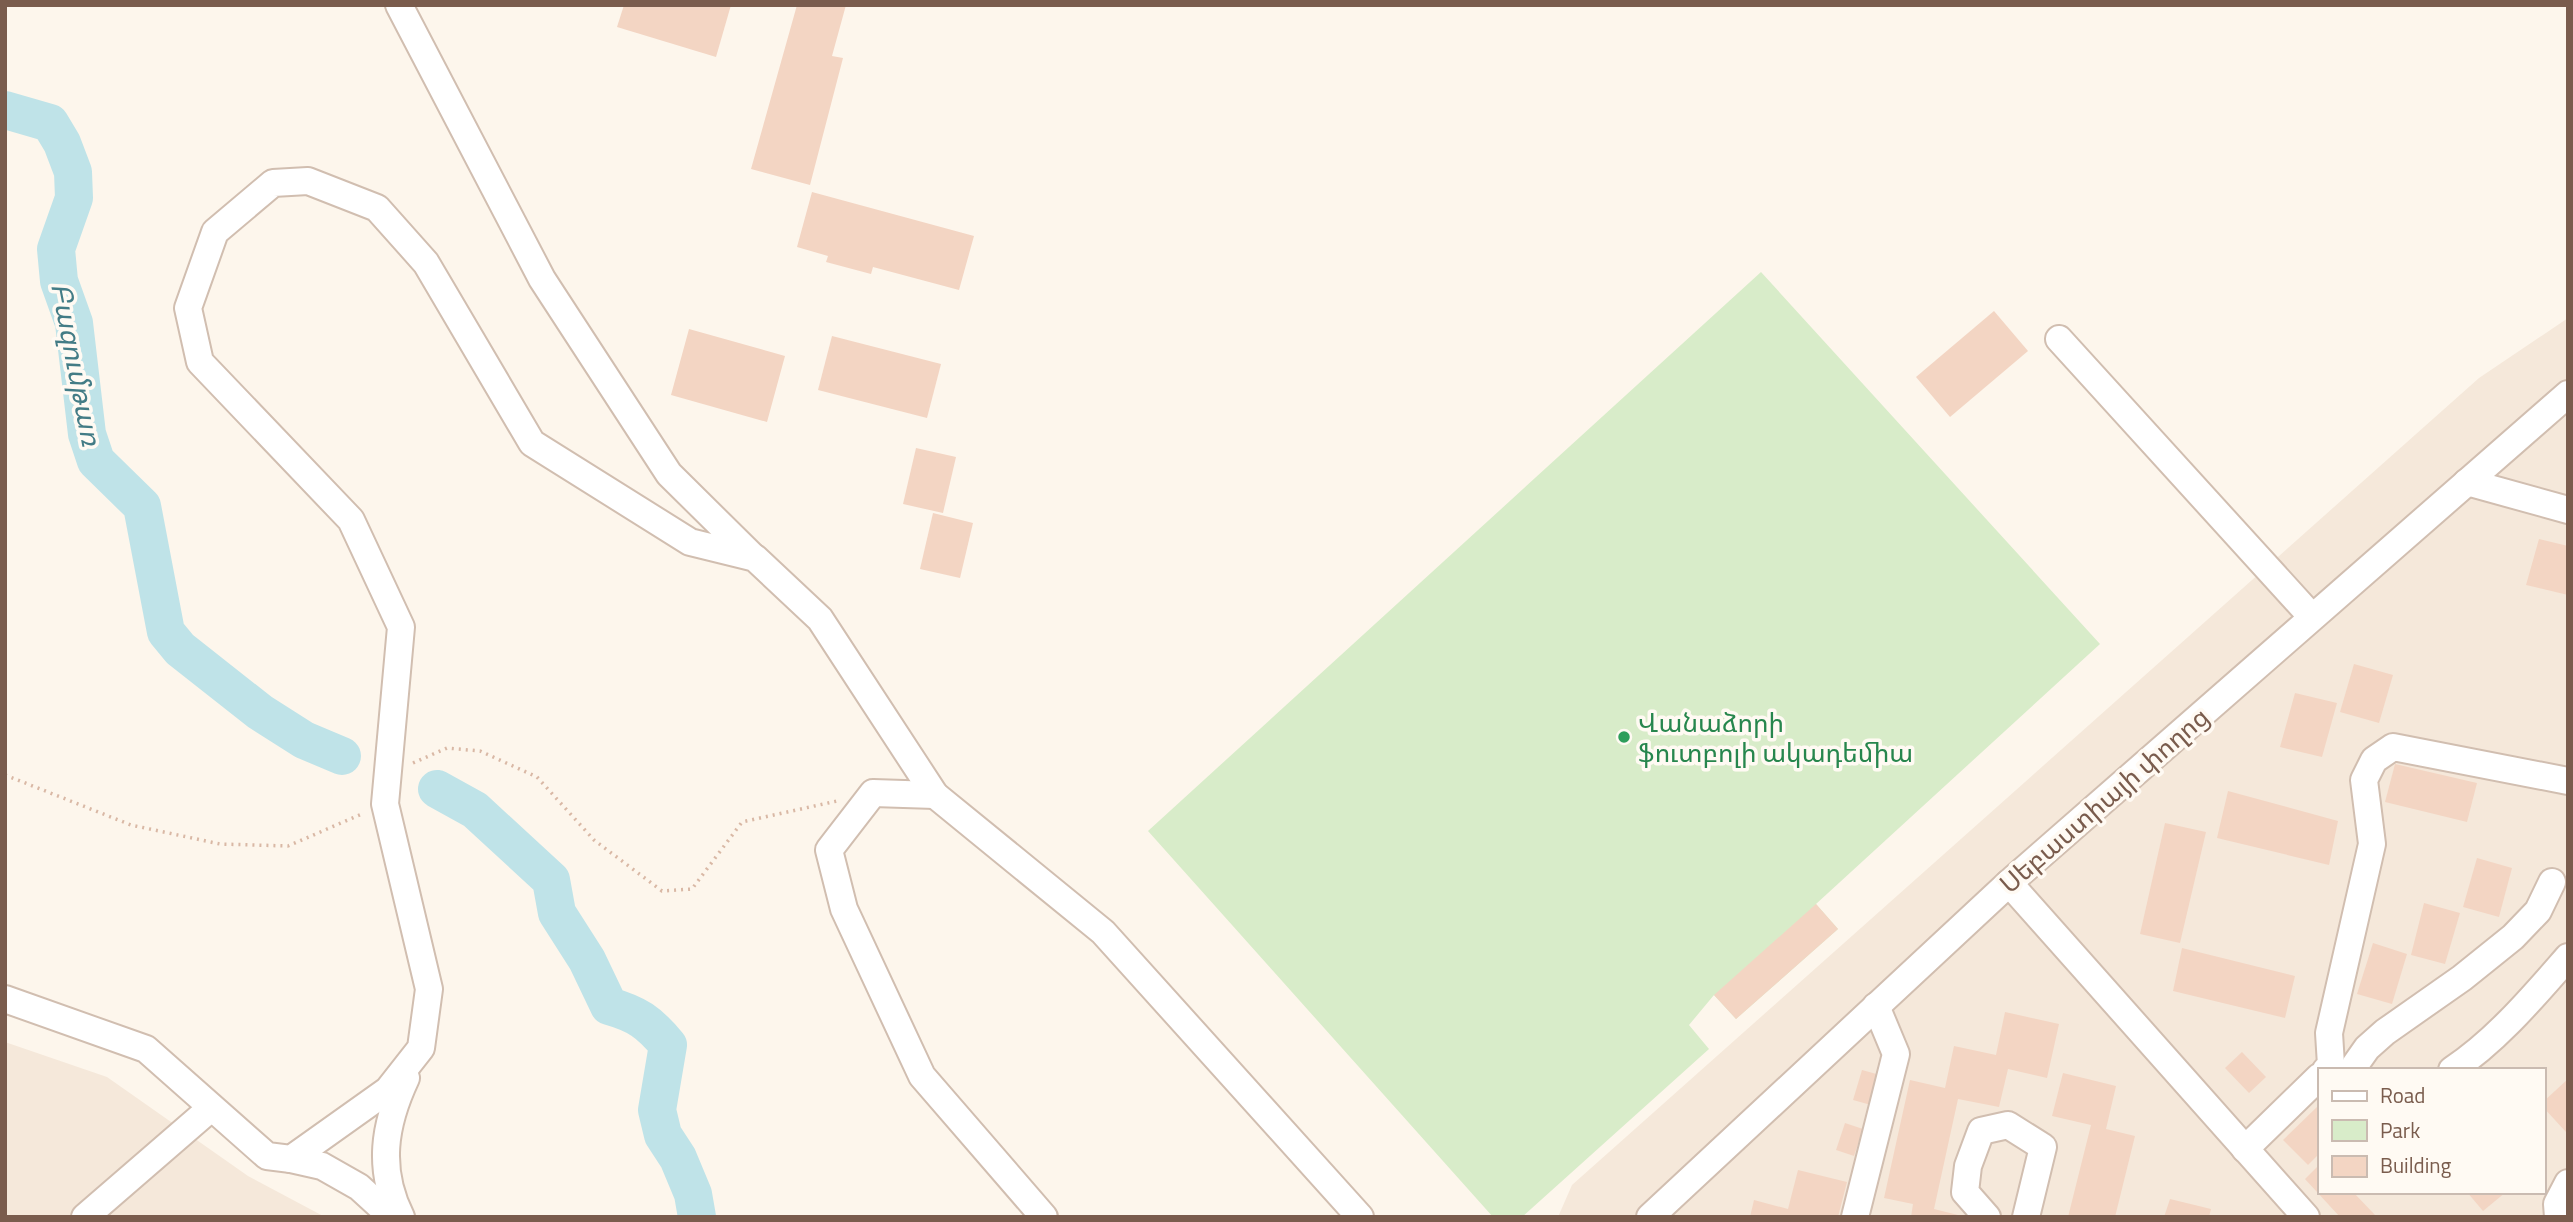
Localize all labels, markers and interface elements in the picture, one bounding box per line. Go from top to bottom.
water label: Բազումթառ [40,279,114,450]
street label: Սեբաստիայի փողոց [1991,698,2217,902]
place label: Վանաձորի ֆուտբոլի ակադեմիա [1638,703,1913,772]
marker: Վանաձորի ֆուտբոլի ակադեմիա [1616,729,1632,745]
legend [2318,1068,2545,1194]
text: Road [2380,1079,2425,1111]
text: Park [2380,1114,2420,1146]
text: Building [2380,1149,2452,1181]

